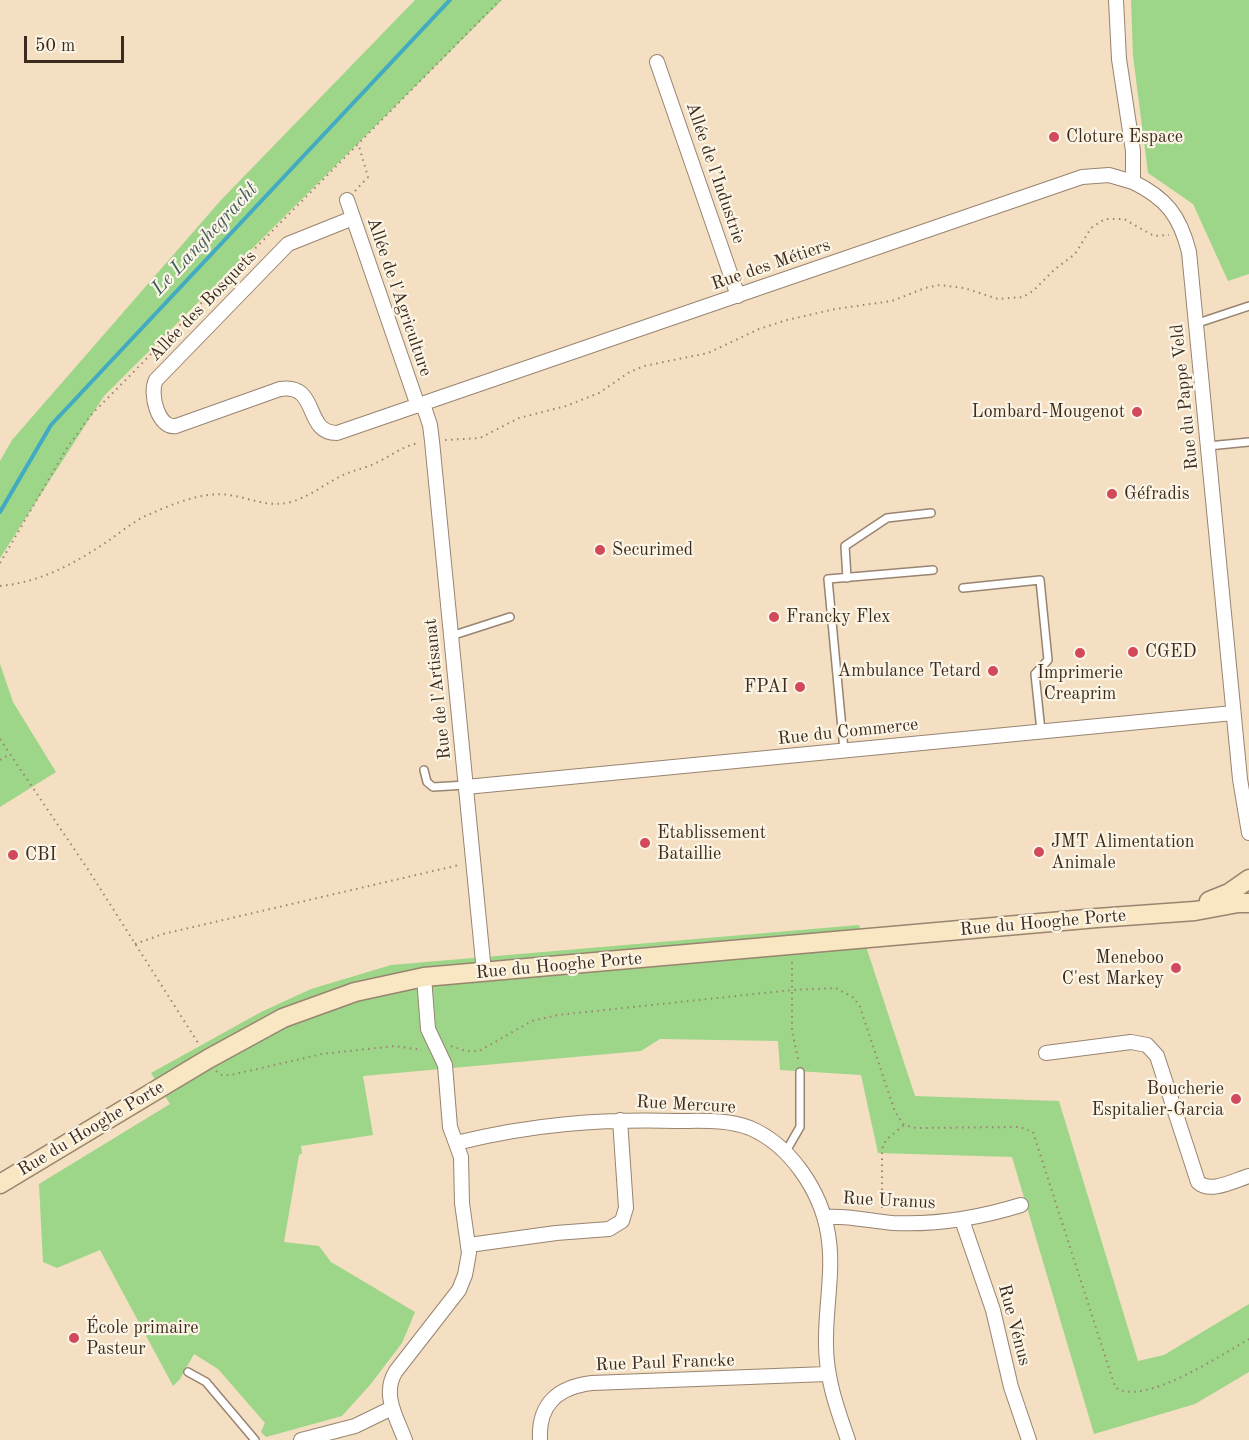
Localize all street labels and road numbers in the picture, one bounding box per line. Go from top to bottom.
street label: Allée de l’Industrie [681,99,749,247]
street label: Allée de l'Agriculture [362,215,436,379]
street label: Rue des Métiers [709,235,833,295]
street label: Allée des Bosquets [145,246,261,366]
street label: Rue du Pappe Veld [1167,323,1203,471]
street label: Rue de l'Artisanat [420,617,456,761]
street label: Rue du Commerce [777,714,919,750]
street label: Rue du Hooghe Porte [959,905,1127,941]
street label: Rue du Hooghe Porte [475,948,643,984]
street label: Rue du Hooghe Porte [14,1077,168,1181]
street label: Rue Mercure [636,1092,736,1118]
street label: Rue Uranus [842,1188,936,1214]
street label: Rue Vénus [993,1282,1035,1368]
street label: Rue Paul Francke [595,1350,735,1376]

